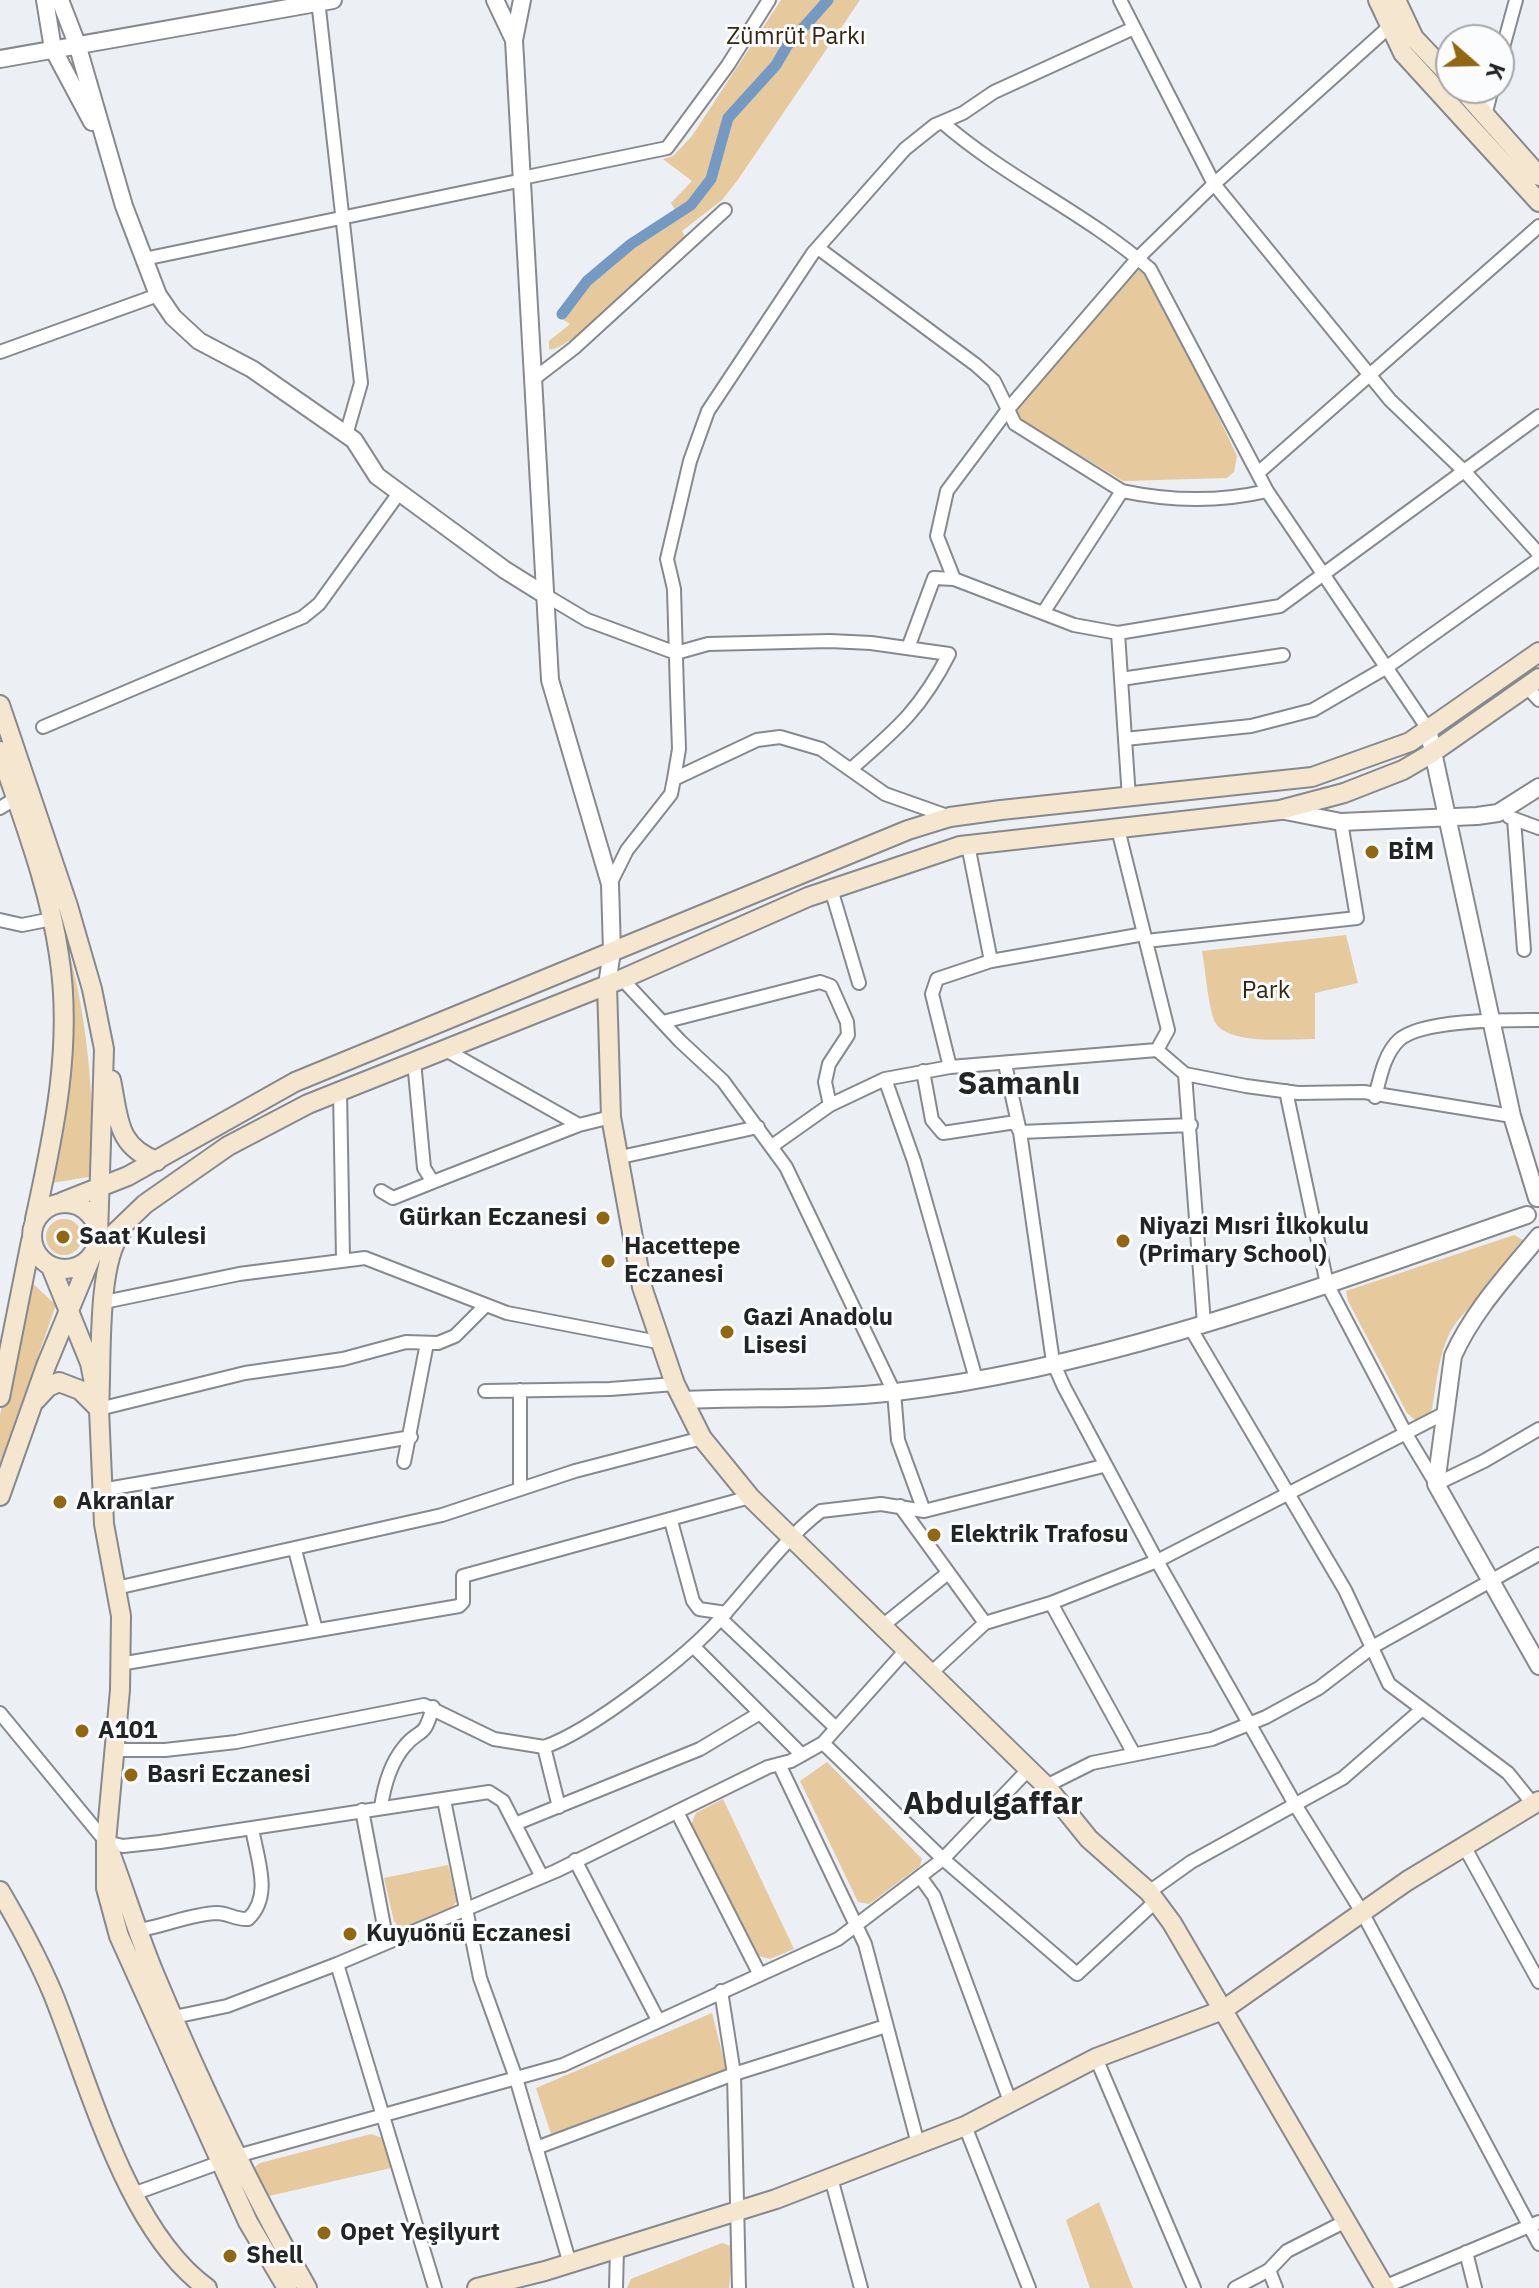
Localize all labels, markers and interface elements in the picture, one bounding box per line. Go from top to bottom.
park label: Zümrüt Parkı [726,23,866,51]
north arrow [1435,24,1515,104]
text: K [1480,60,1512,84]
place label: BİM [1388,838,1434,866]
marker: BİM [1363,843,1381,861]
park label: Park [1242,977,1290,1005]
district label: Samanlı [958,1066,1080,1104]
place label: Gürkan Eczanesi [399,1204,587,1232]
marker: Gürkan Eczanesi [594,1209,612,1227]
place label: Niyazi Mısri İlkokulu (Primary School) [1139,1213,1369,1269]
place label: Saat Kulesi [79,1223,206,1251]
marker: Saat Kulesi [54,1228,72,1246]
marker: Niyazi Mısri İlkokulu (Primary School) [1114,1232,1132,1250]
place label: Hacettepe Eczanesi [624,1233,741,1289]
marker: Hacettepe Eczanesi [599,1252,617,1270]
place label: Gazi Anadolu Lisesi [743,1304,893,1360]
marker: Gazi Anadolu Lisesi [718,1323,736,1341]
place label: Akranlar [76,1488,174,1516]
marker: Akranlar [51,1493,69,1511]
place label: Elektrik Trafosu [950,1521,1129,1549]
marker: Elektrik Trafosu [925,1526,943,1544]
place label: A101 [98,1717,158,1745]
marker: A101 [73,1722,91,1740]
place label: Basri Eczanesi [147,1761,311,1789]
marker: Basri Eczanesi [122,1766,140,1784]
district label: Abdulgaffar [903,1786,1083,1824]
place label: Kuyuönü Eczanesi [366,1920,571,1948]
marker: Kuyuönü Eczanesi [341,1925,359,1943]
place label: Opet Yeşilyurt [340,2219,500,2247]
marker: Opet Yeşilyurt [315,2224,333,2242]
place label: Shell [246,2242,303,2270]
marker: Shell [221,2247,239,2265]

